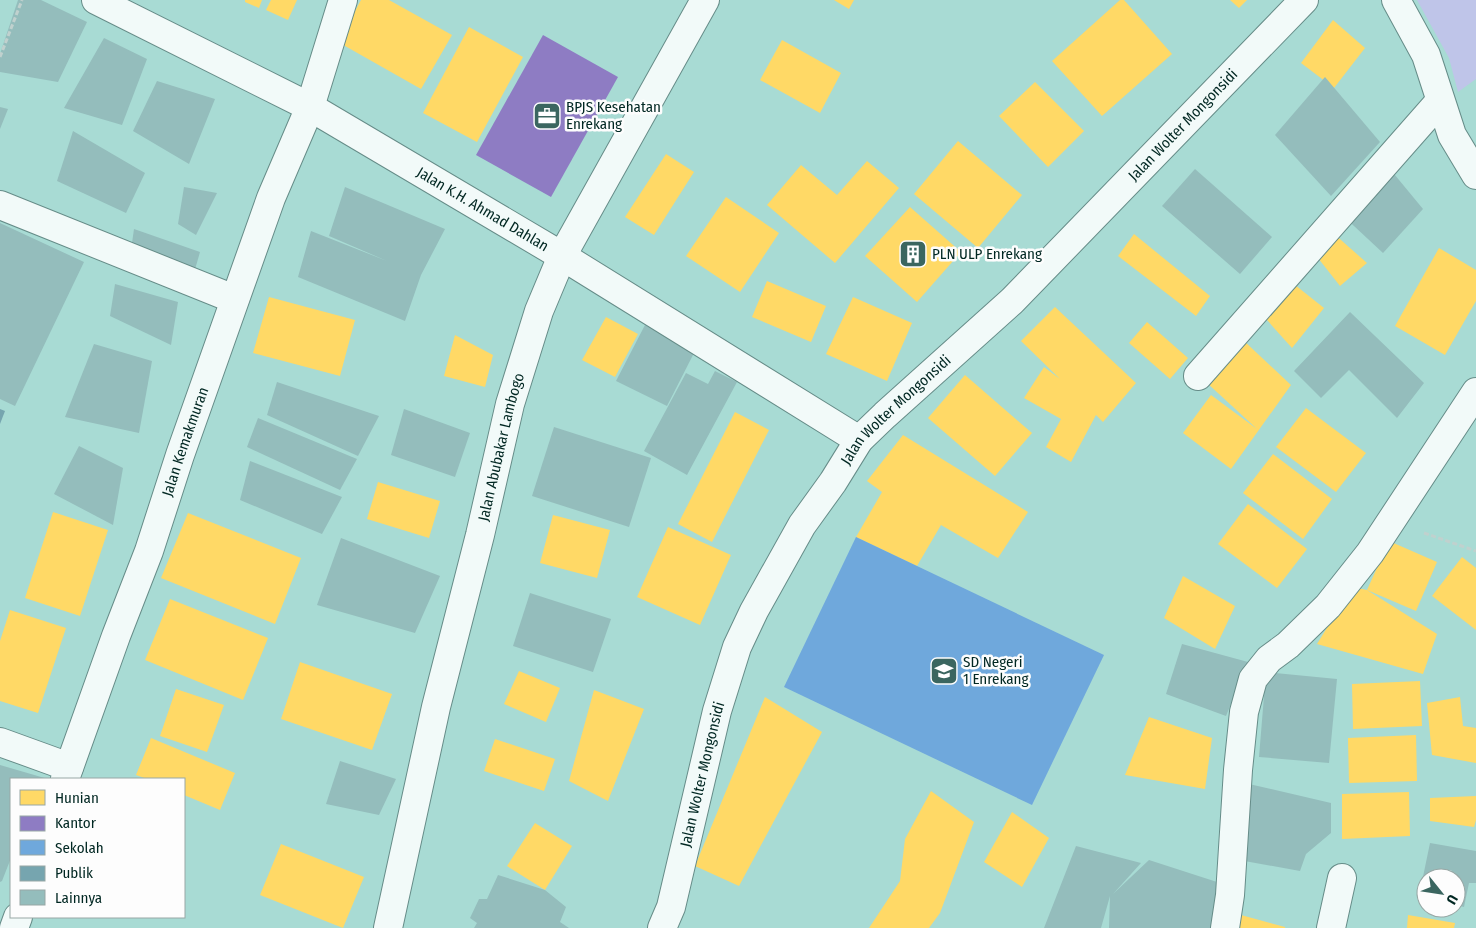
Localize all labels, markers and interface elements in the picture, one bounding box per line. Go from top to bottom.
street label: Jalan Wolter Mongonsidi [1125,65,1241,185]
place label: BPJS Kesehatan Enrekang [566,98,661,133]
office icon: BPJS Kesehatan Enrekang [532,101,562,131]
street label: Jalan K.H. Ahmad Dahlan [414,163,552,255]
building icon: PLN ULP Enrekang [898,239,928,269]
place label: PLN ULP Enrekang [932,245,1042,263]
street label: Jalan Wolter Mongonsidi [837,351,955,468]
street label: Jalan Abubakar Lambogo [474,371,528,523]
street label: Jalan Kemakmuran [158,385,212,499]
place label: SD Negeri 1 Enrekang [963,653,1028,688]
school or university icon: SD Negeri 1 Enrekang [929,656,959,686]
street label: Jalan Wolter Mongonsidi [676,699,728,849]
legend [10,778,185,918]
text: Hunian [55,789,99,807]
text: Kantor [55,814,97,832]
text: Sekolah [55,839,104,857]
text: Publik [55,864,93,882]
north arrow [1416,868,1466,918]
text: Lainnya [55,889,102,907]
text: U [1442,891,1461,907]

